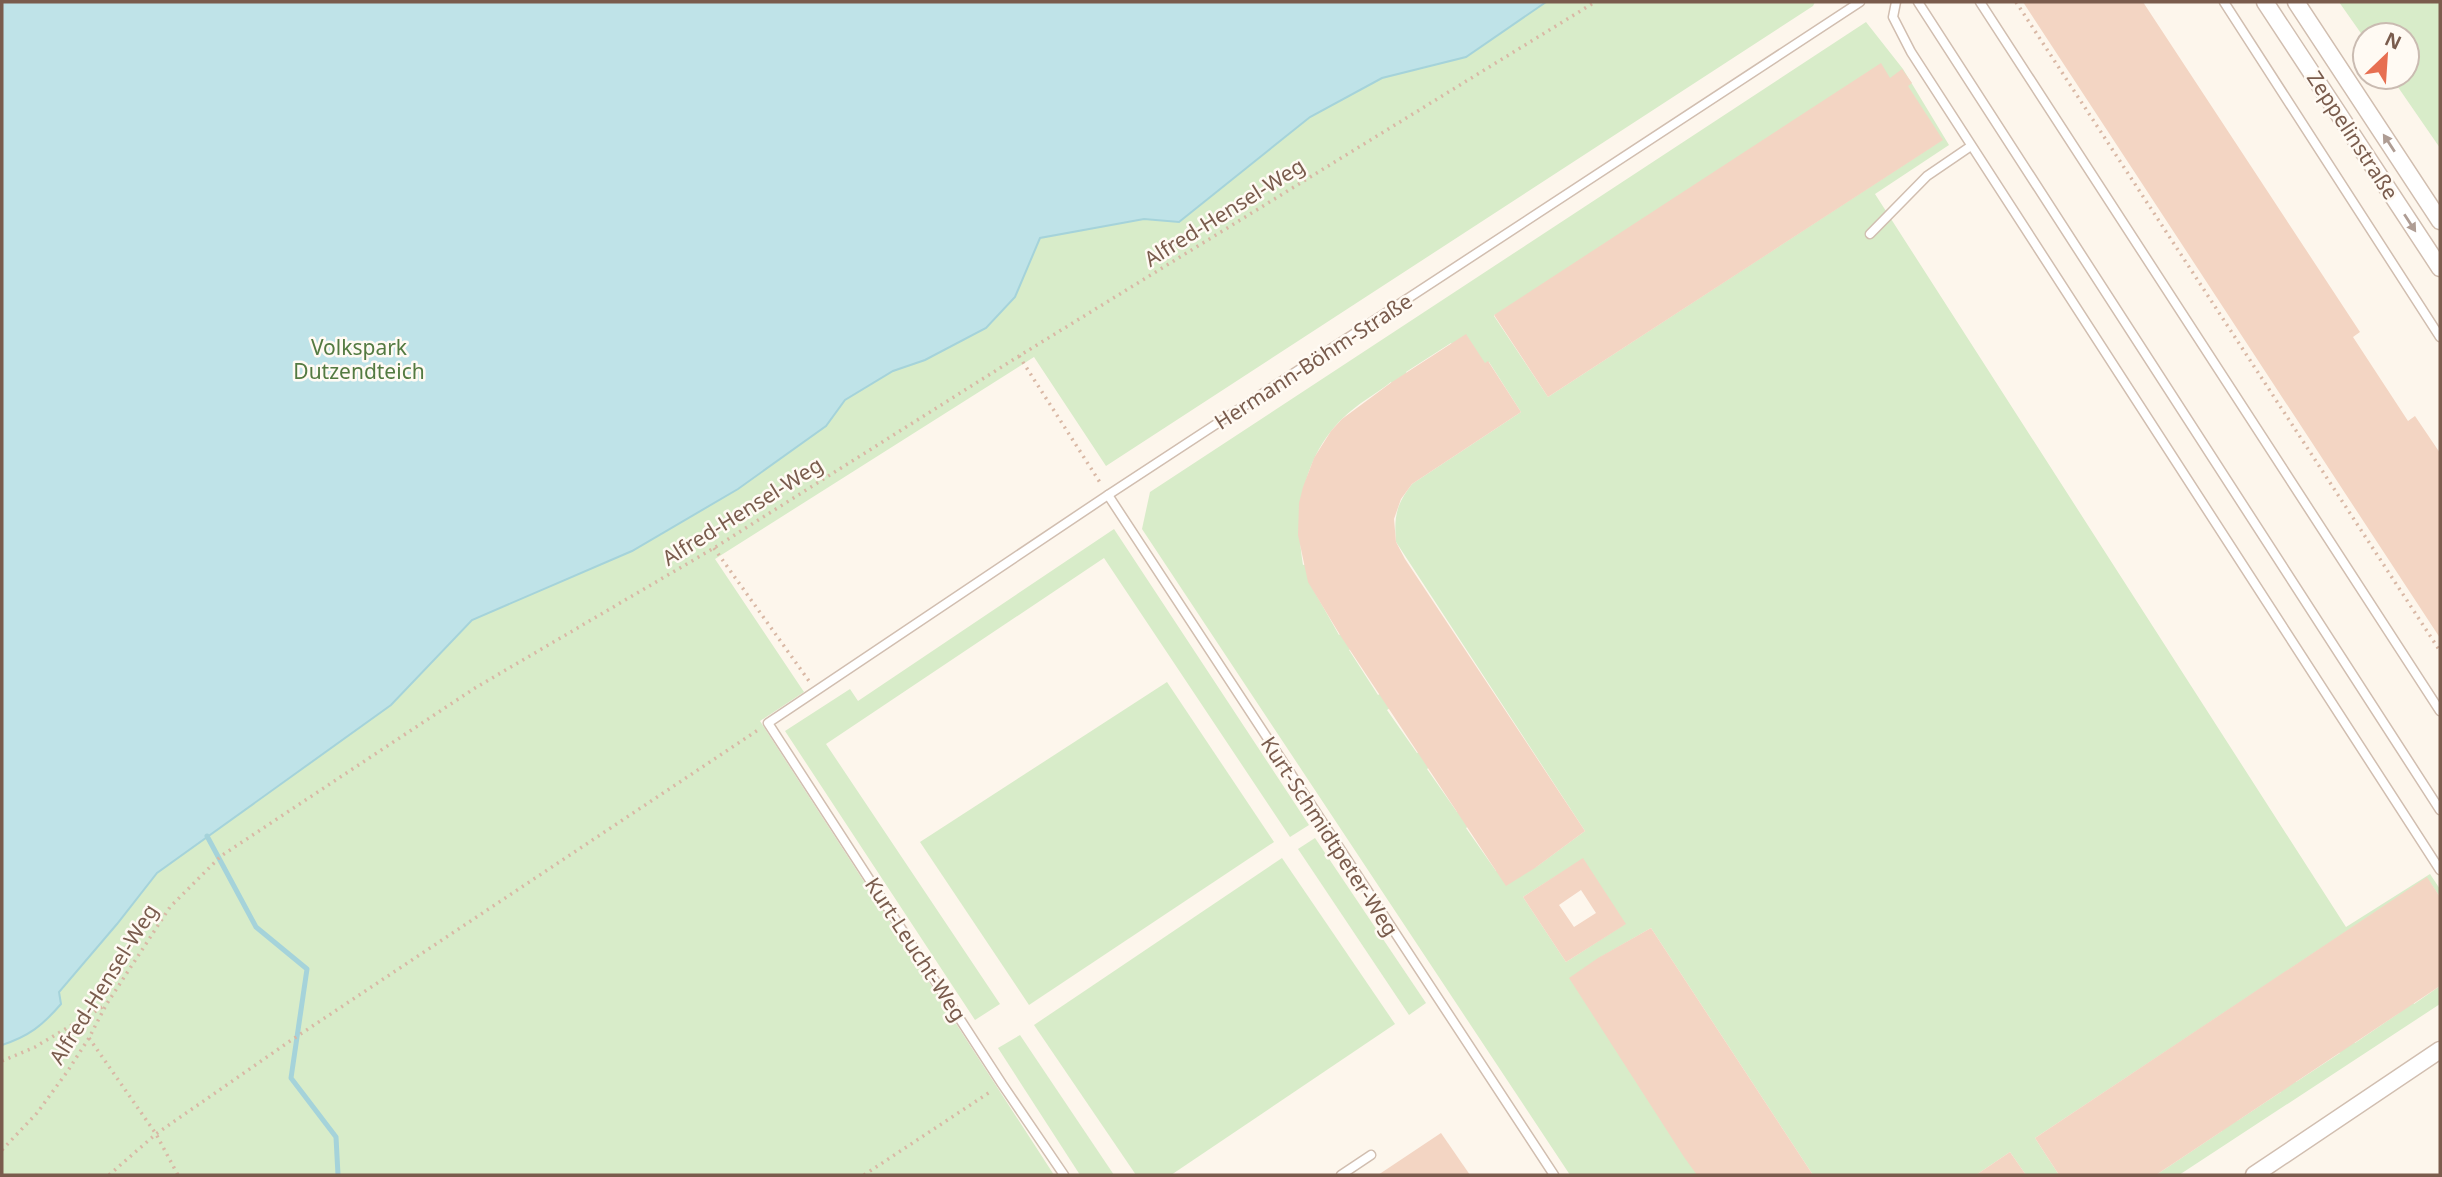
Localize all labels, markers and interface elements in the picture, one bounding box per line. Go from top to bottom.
north arrow [2351,21,2421,91]
text: N [2381,26,2406,56]
street label: Zeppelinstraße [2301,65,2405,205]
one-way arrow [2383,133,2396,153]
street label: Alfred-Hensel-Weg [1138,151,1310,273]
one-way arrow [2404,213,2417,232]
street label: Hermann-Böhm-Straße [1209,287,1417,435]
park label: Volkspark Dutzendteich [293,333,425,385]
street label: Alfred-Hensel-Weg [656,450,828,572]
street label: Kurt-Schmidtpeter-Weg [1255,731,1405,941]
street label: Kurt-Leucht-Weg [859,872,973,1026]
street label: Alfred-Hensel-Weg [42,898,164,1070]

